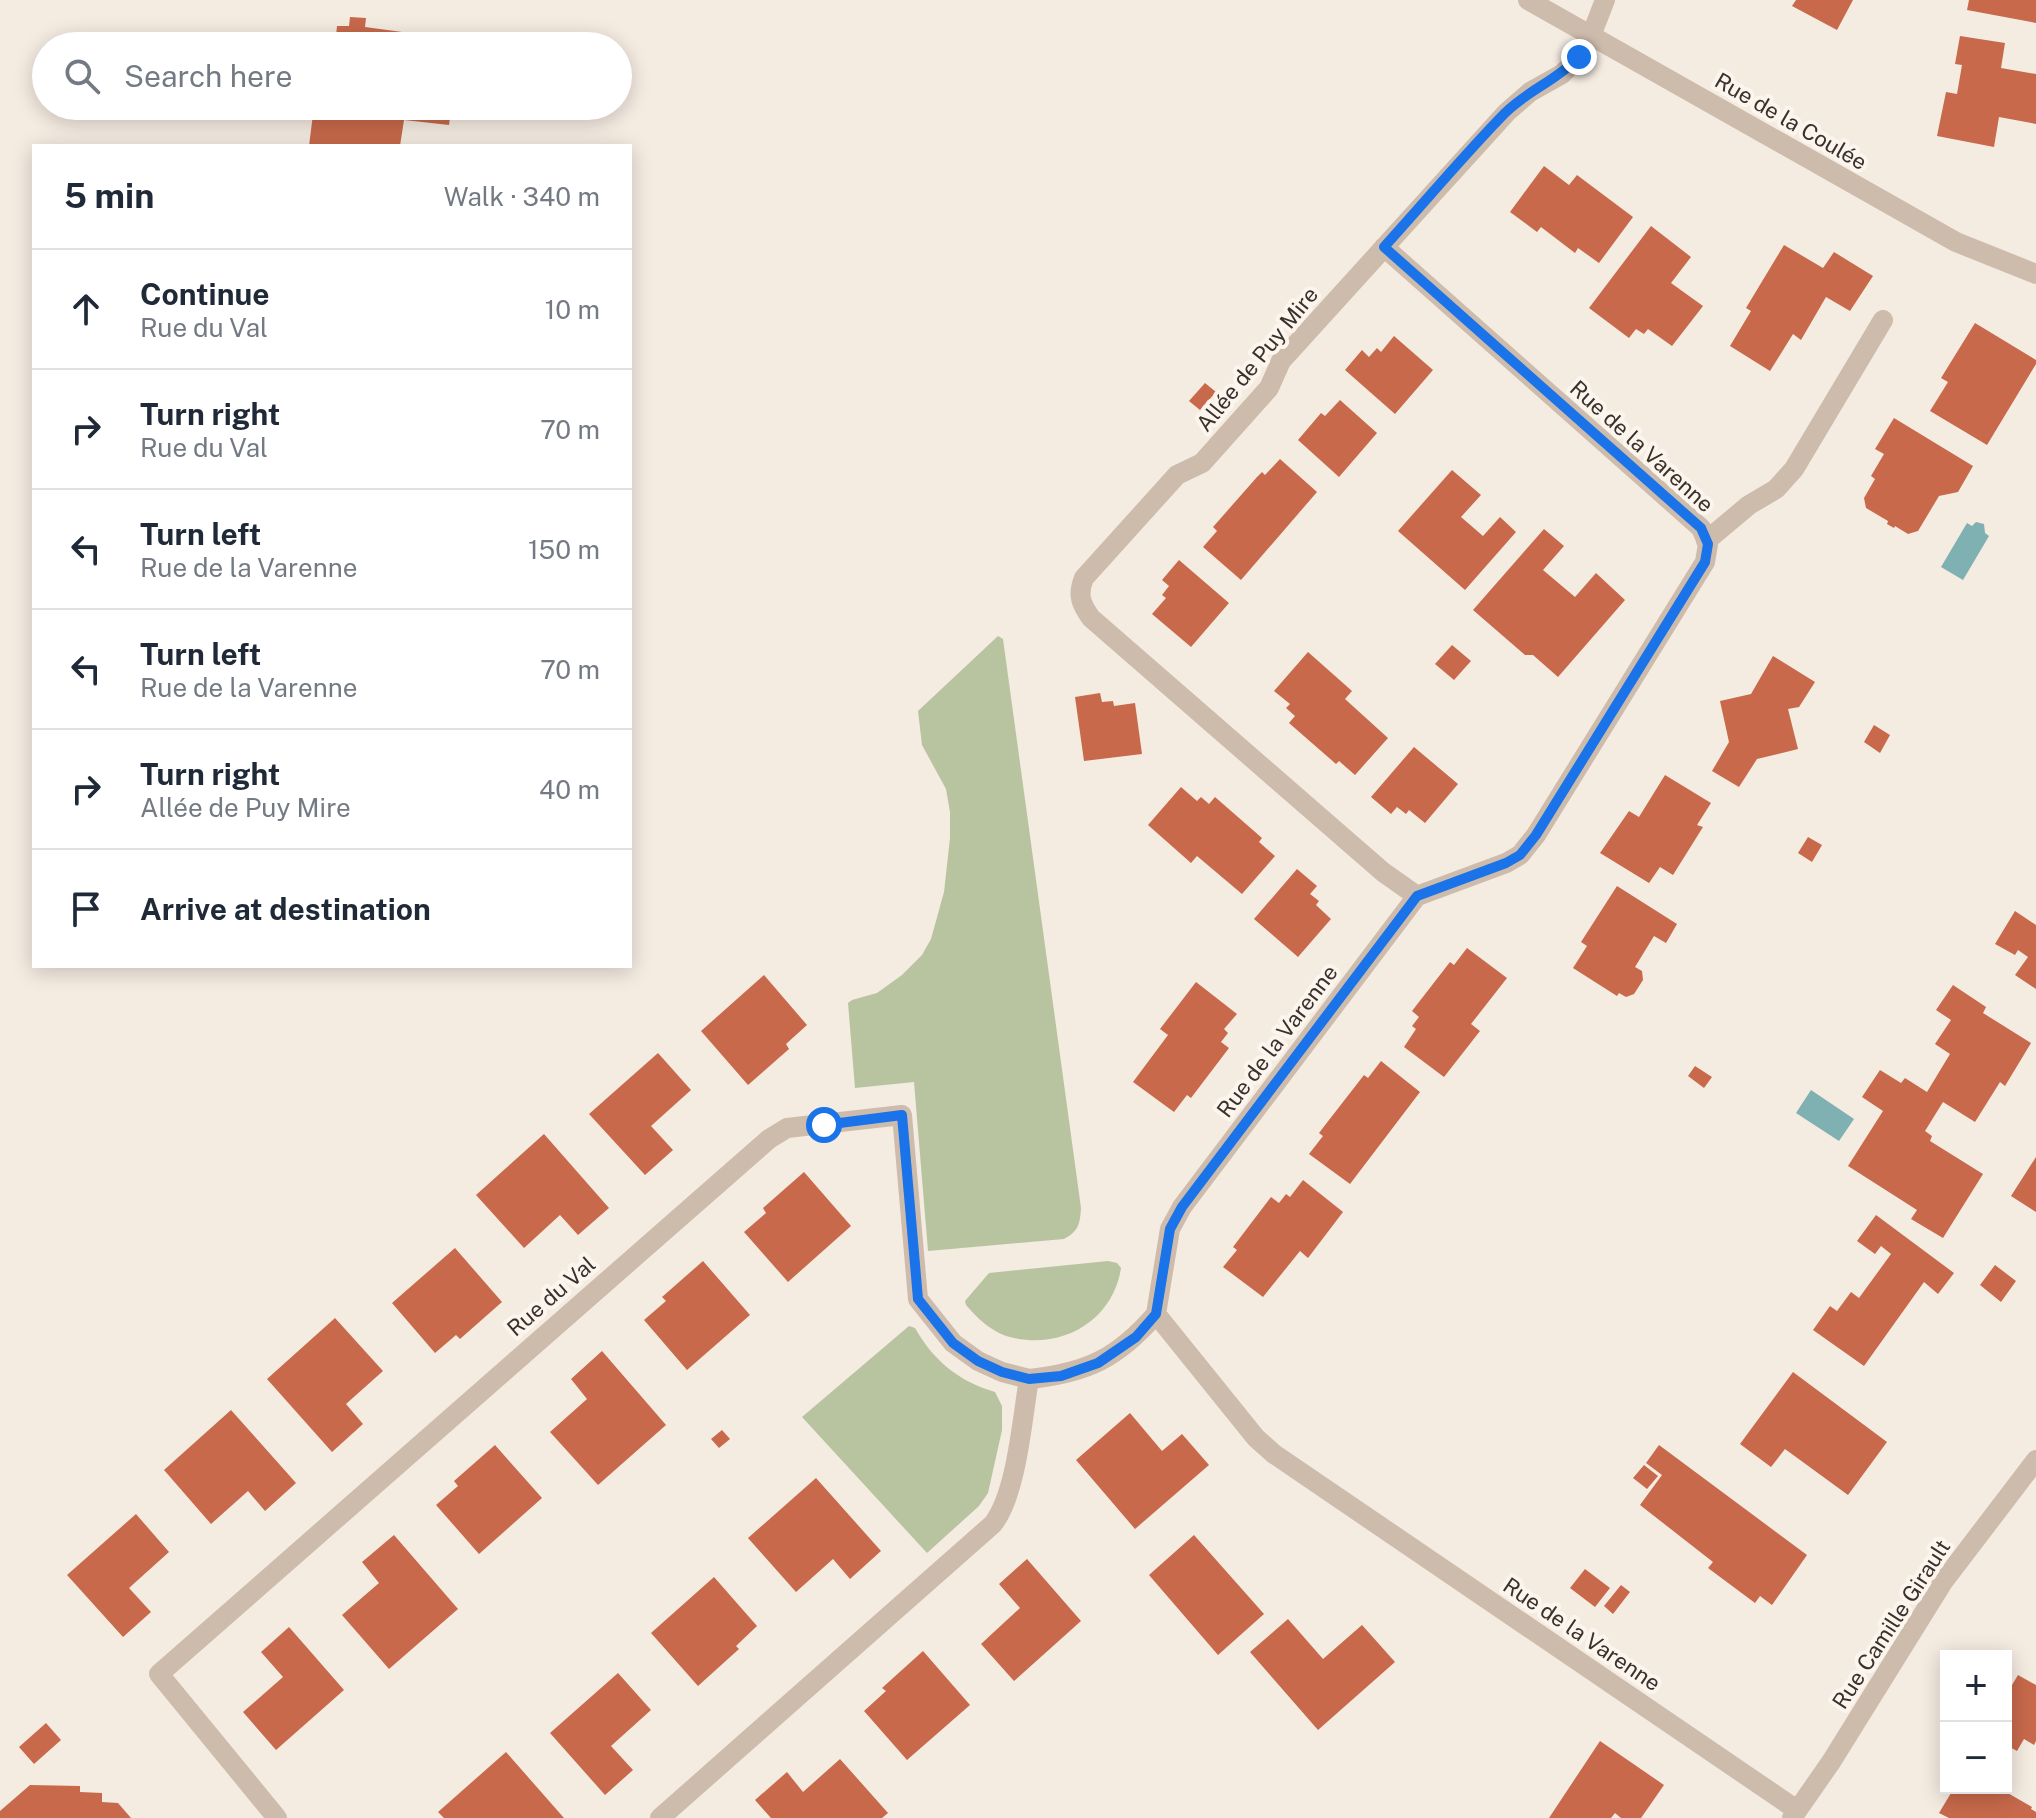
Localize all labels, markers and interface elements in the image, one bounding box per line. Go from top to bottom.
search box [32,32,632,120]
route end [1561,39,1597,75]
icon: search [60,54,104,98]
text: Search here [124,58,292,94]
street label: Rue de la Coulée [1710,67,1872,175]
text: 5 min [64,176,154,216]
text: Walk · 340 m [444,181,600,212]
text: Continue [140,276,270,312]
street label: Allée de Puy Mire [1191,281,1323,437]
icon: ahead [64,287,108,331]
text: 10 m [545,294,600,325]
text: Rue du Val [140,312,268,343]
street label: Rue de la Varenne [1565,375,1719,517]
text: Turn right [140,396,280,432]
icon: right [64,407,108,451]
text: 70 m [540,414,600,445]
text: Rue du Val [140,432,268,463]
text: Turn left [140,516,261,552]
icon: left [64,527,108,571]
text: 150 m [528,534,600,565]
text: Rue de la Varenne [140,552,357,583]
text: Turn left [140,636,261,672]
icon: left [64,647,108,691]
text: 70 m [540,654,600,685]
text: Rue de la Varenne [140,672,357,703]
text: Turn right [140,756,280,792]
icon: right [64,767,108,811]
text: 40 m [539,774,600,805]
text: Allée de Puy Mire [140,792,351,823]
icon: arrive [64,887,108,931]
text: Arrive at destination [140,891,431,927]
street label: Rue de la Varenne [1211,960,1343,1122]
route start [806,1107,842,1143]
street label: Rue du Val [502,1251,600,1341]
street label: Rue Camille Girault [1827,1535,1955,1713]
street label: Rue de la Varenne [1498,1572,1666,1696]
map controls [1940,1650,2012,1794]
button: + [1940,1650,2012,1722]
button: − [1940,1722,2012,1794]

